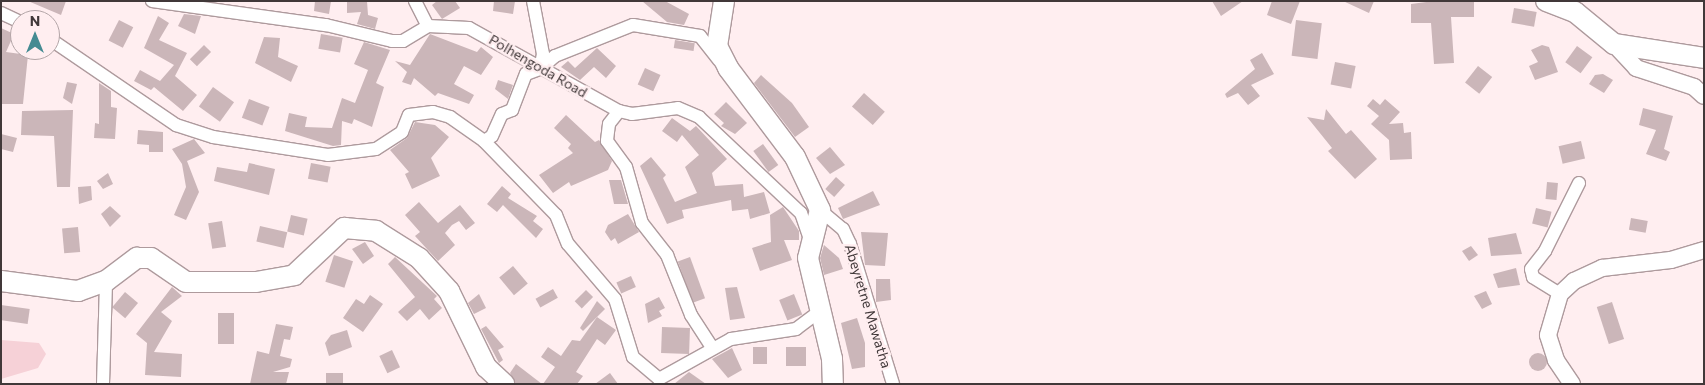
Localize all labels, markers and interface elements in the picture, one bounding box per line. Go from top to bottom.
north arrow [10,10,60,60]
text: N [30,12,40,29]
street label: Polhengoda Road [486,31,590,101]
street label: Abeyretne Mawatha [841,242,895,370]

